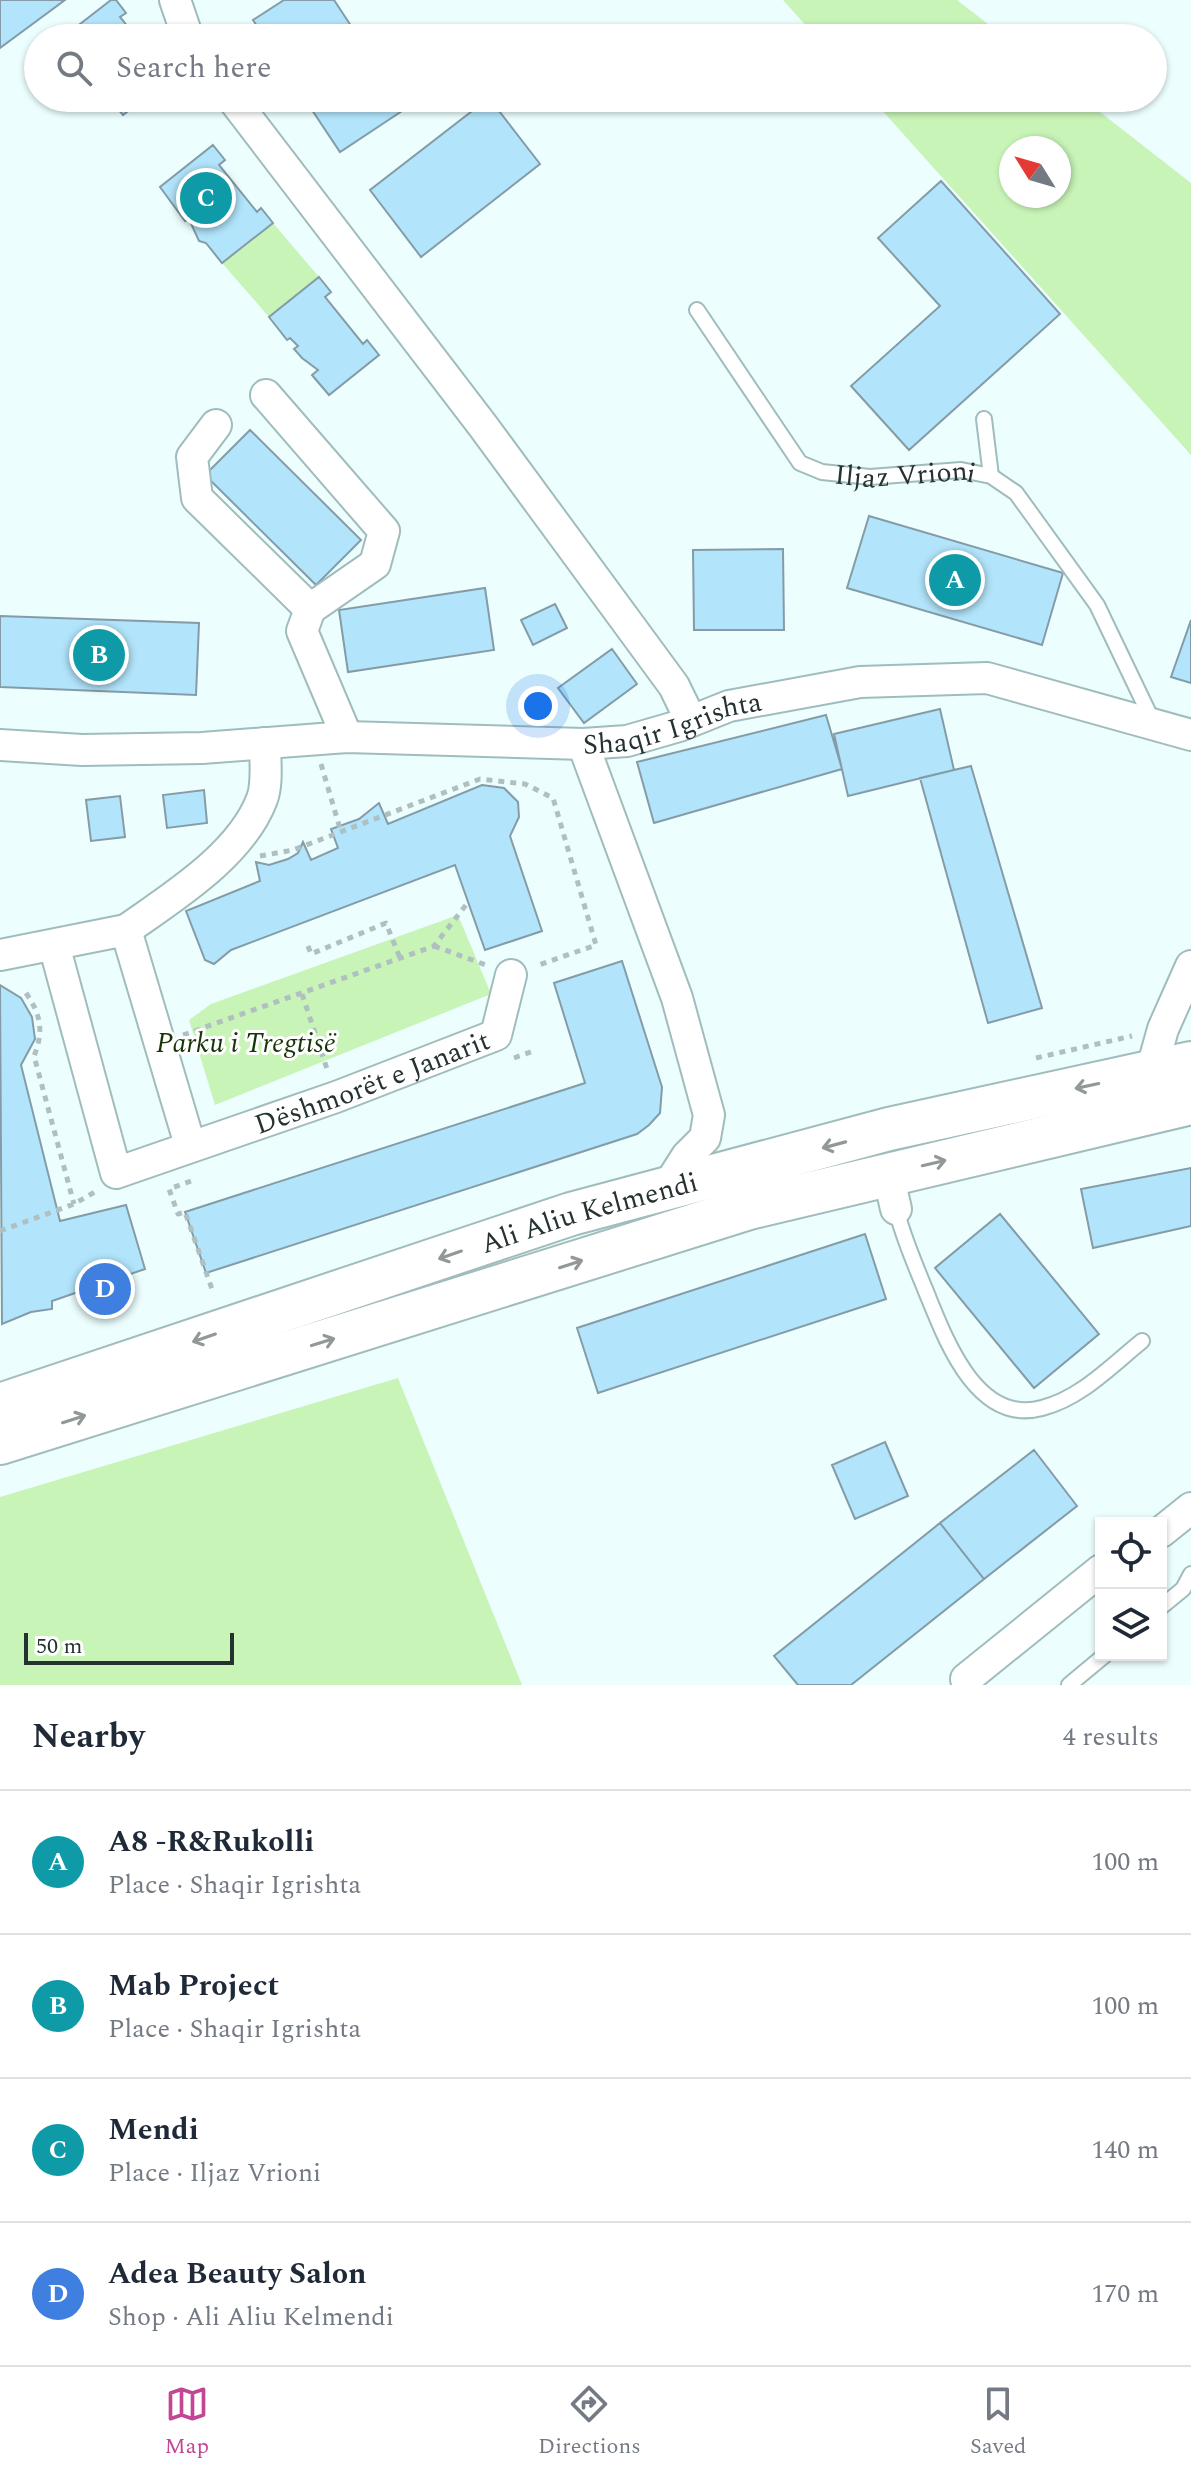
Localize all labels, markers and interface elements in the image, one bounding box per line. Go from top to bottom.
search box [24,24,1167,112]
text: Search here [116,45,272,91]
icon: search [52,46,96,90]
north arrow [999,136,1071,208]
pin: C [180,168,232,228]
street label: Iljaz Vrioni [832,450,980,501]
pin: A [929,550,981,610]
pin: B [73,625,125,685]
street label: Shaqir Igrishta [581,680,766,767]
your location [518,686,558,726]
street label: Dëshmorët e Janarit [249,1019,497,1147]
park label: Parku i Tregtisë [156,1022,337,1065]
one-way arrow [1075,1079,1101,1094]
one-way arrow [822,1138,848,1153]
one-way arrow [920,1155,946,1170]
street label: Ali Aliu Kelmendi [475,1161,703,1266]
one-way arrow [438,1248,463,1263]
one-way arrow [557,1256,583,1271]
pin: D [79,1259,131,1319]
one-way arrow [191,1332,216,1347]
one-way arrow [309,1334,335,1349]
one-way arrow [62,1411,87,1426]
map controls [1095,1517,1167,1661]
button: locate [1095,1517,1167,1589]
button: layers [1095,1589,1167,1661]
scale bar [24,1629,234,1665]
text: 50 m [36,1630,82,1663]
text: Nearby [32,1711,145,1763]
text: 4 results [1063,1717,1159,1757]
text: A8 -R&Rukolli [108,1819,314,1865]
text: A [48,1842,68,1882]
text: 100 m [1091,1842,1159,1882]
text: Place · Shaqir Igrishta [108,1865,361,1905]
text: Mab Project [108,1963,279,2009]
text: B [49,1986,67,2026]
text: 100 m [1091,1986,1159,2026]
text: Place · Shaqir Igrishta [108,2009,361,2049]
text: Mendi [108,2107,199,2153]
text: C [49,2130,67,2170]
text: 140 m [1091,2130,1159,2170]
text: Place · Iljaz Vrioni [108,2153,321,2193]
text: Adea Beauty Salon [108,2251,367,2297]
text: D [48,2274,68,2314]
text: 170 m [1091,2274,1159,2314]
text: Shop · Ali Aliu Kelmendi [108,2297,394,2337]
tab: Map [165,2382,209,2463]
tab: Directions [538,2382,641,2463]
tab: Saved [970,2382,1026,2463]

